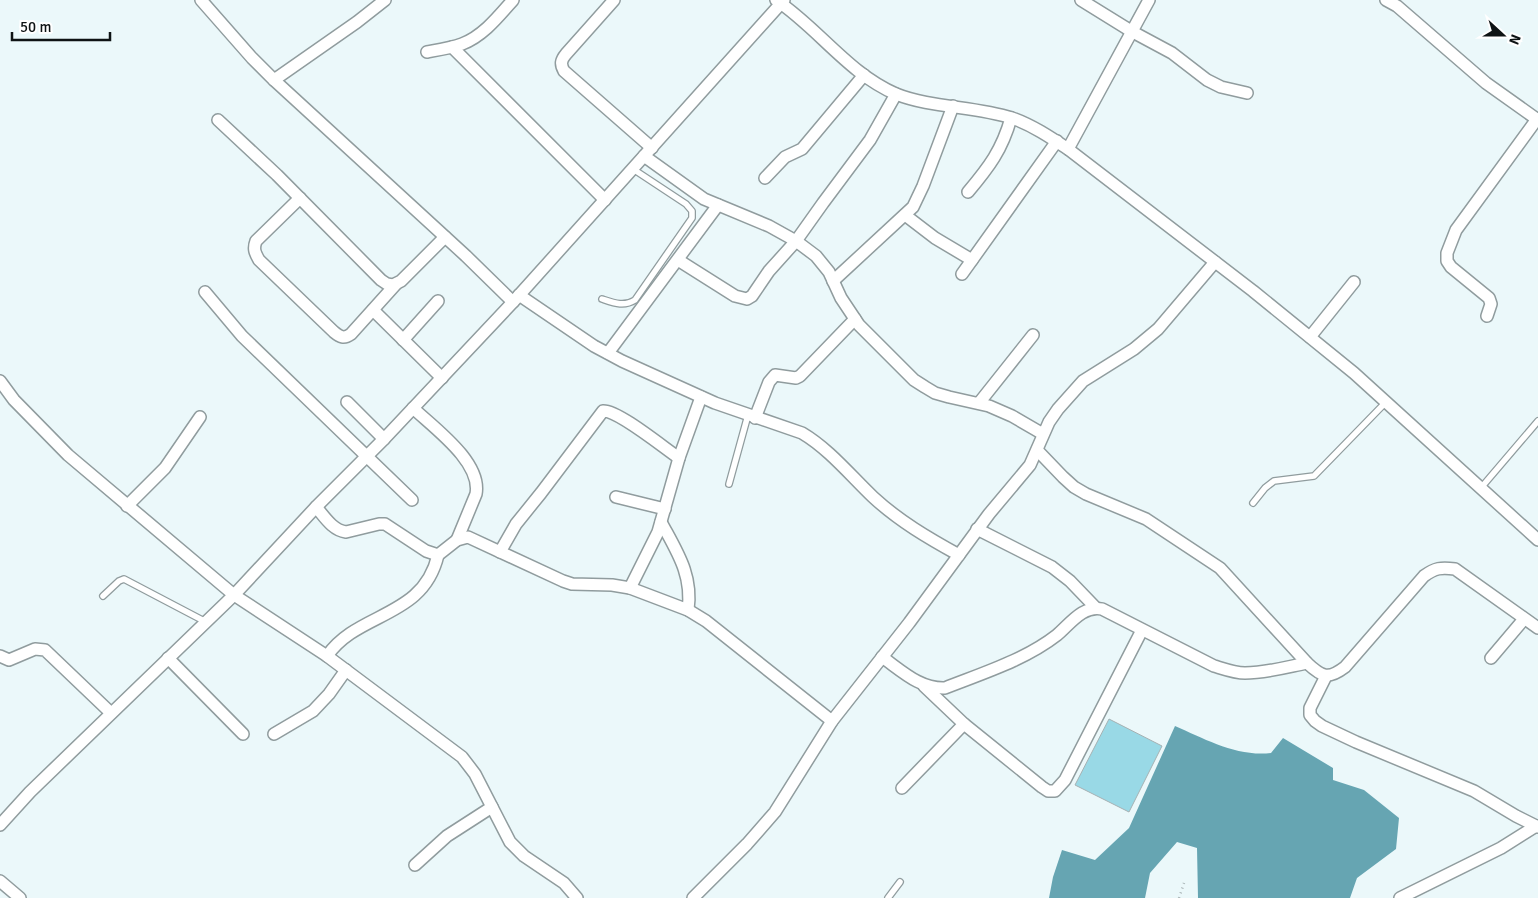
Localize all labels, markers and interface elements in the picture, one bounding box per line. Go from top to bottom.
scale bar [12,10,110,42]
north arrow [1478,10,1528,60]
text: 50 m [20,18,51,36]
text: N [1505,32,1524,47]

